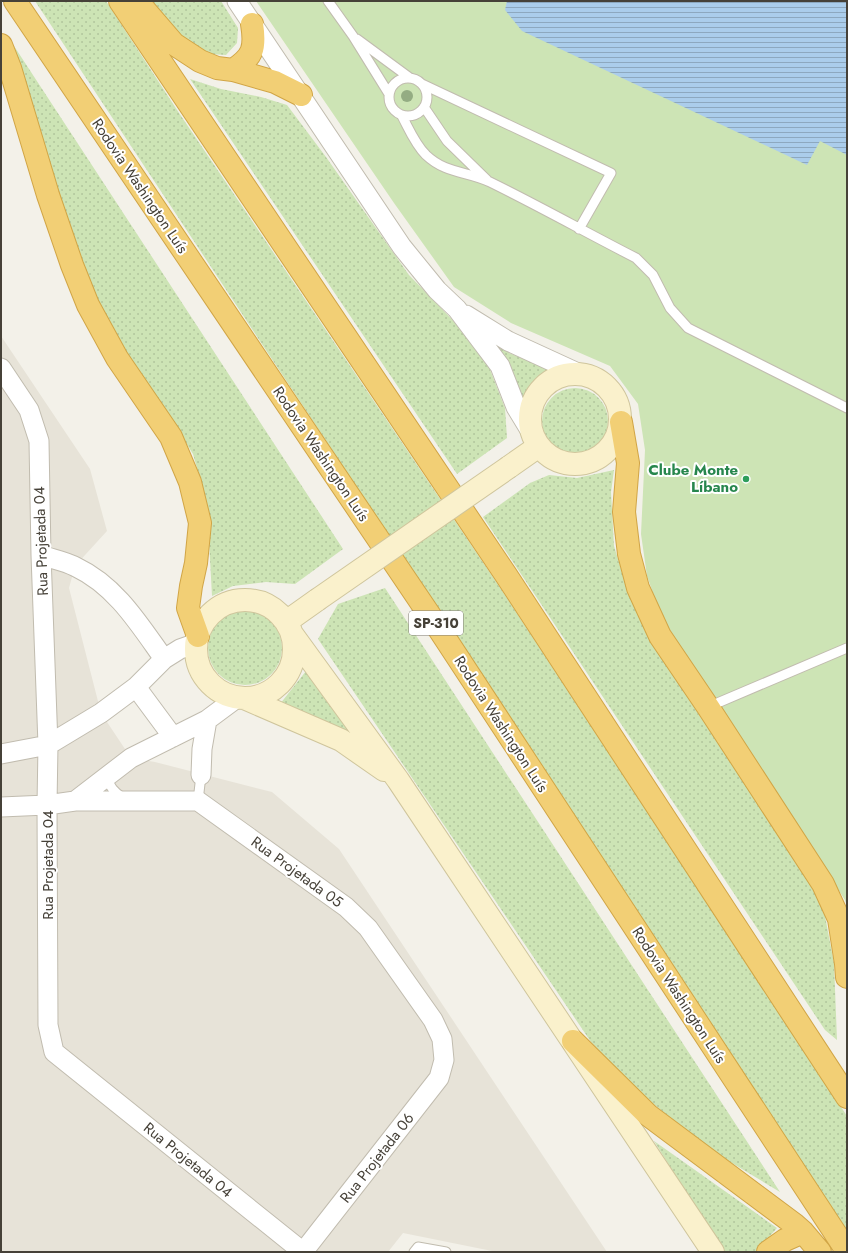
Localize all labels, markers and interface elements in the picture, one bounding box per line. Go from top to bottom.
street label: Rodovia Washington Luís [87,114,193,258]
street label: Rodovia Washington Luís [268,382,374,526]
place label: Clube Monte Líbano [648,459,738,498]
marker: Clube Monte Líbano [741,474,751,484]
street label: Rua Projetada 04 [28,486,54,596]
road number: SP-310 [409,611,463,635]
street label: Rodovia Washington Luís [449,652,553,796]
street label: Rua Projetada 04 [37,810,59,920]
street label: Rua Projetada 05 [246,831,348,913]
street label: Rodovia Washington Luís [627,923,731,1067]
street label: Rua Projetada 06 [335,1108,419,1208]
street label: Rua Projetada 04 [139,1117,238,1203]

